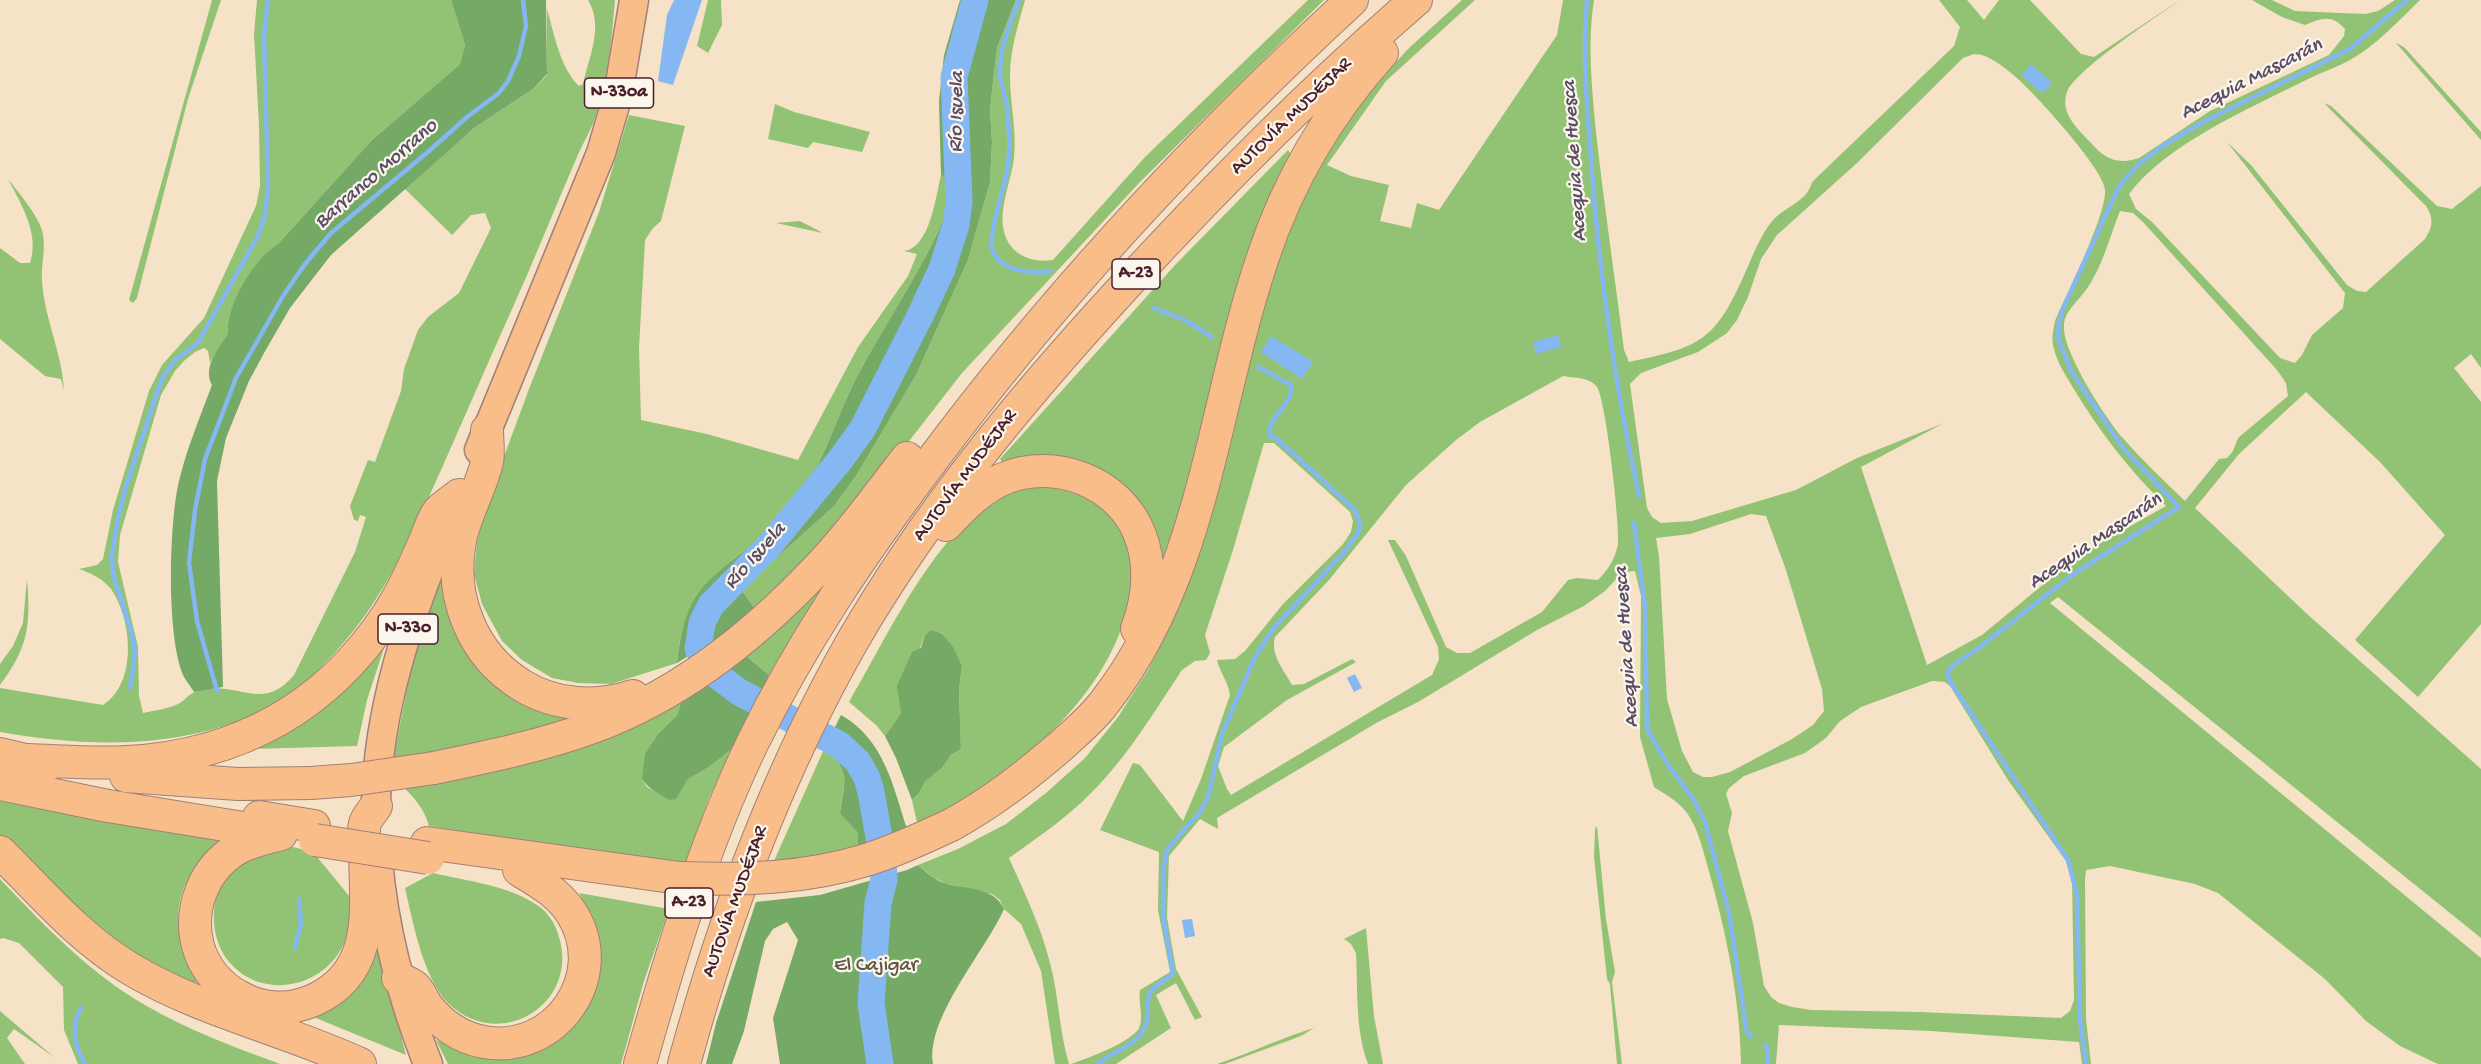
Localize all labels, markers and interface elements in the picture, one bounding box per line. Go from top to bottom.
water label: Acequia Mascarán [2177,33,2327,127]
street label: AUTOVÍA MUDÉJAR [1226,53,1358,181]
water label: Río Isuela [945,71,971,153]
road number: N-330a [584,78,654,108]
water label: Acequia de Huesca [1558,80,1594,242]
water label: Barranco Morrano [310,115,444,235]
road number: A-23 [1112,259,1160,289]
street label: AUTOVÍA MUDÉJAR [908,405,1024,547]
water label: Acequia Mascarán [2024,488,2168,596]
water label: Río Isuela [719,518,793,596]
water label: Acequia de Huesca [1610,566,1646,728]
road number: N-330 [378,614,438,644]
street label: AUTOVÍA MUDÉJAR [697,823,775,981]
road number: A-23 [665,888,713,918]
park label: El Cajigar [834,955,918,979]

